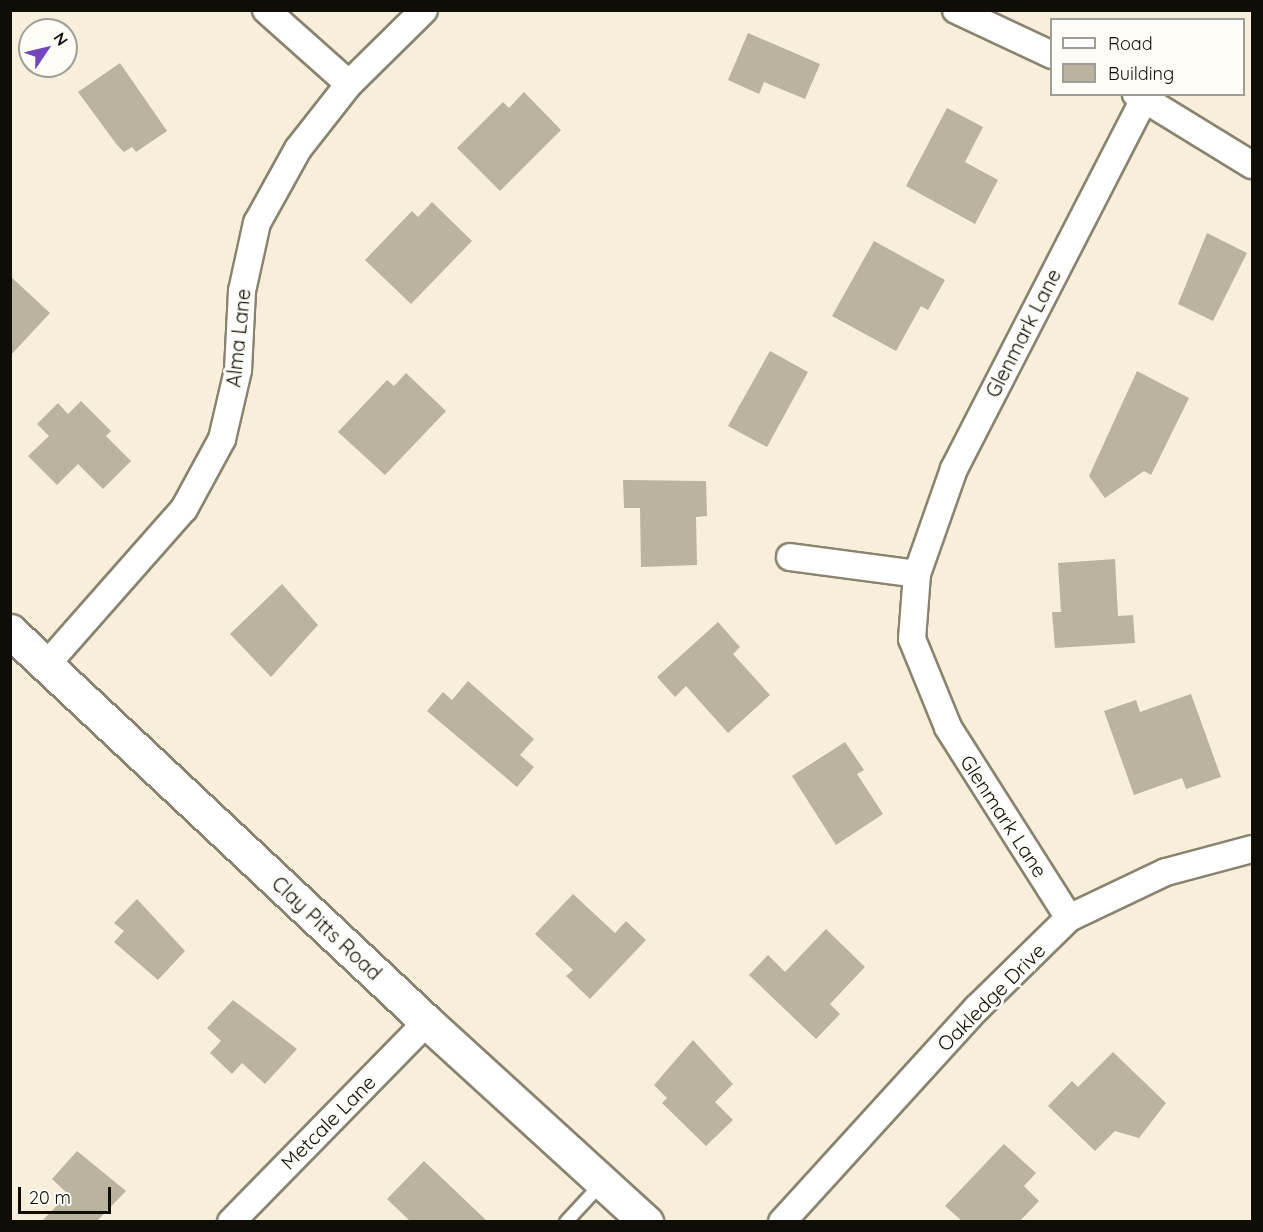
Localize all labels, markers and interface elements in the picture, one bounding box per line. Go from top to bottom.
north arrow [18,18,78,78]
legend [1050,18,1245,96]
text: N [50,28,73,49]
text: Road [1108,32,1153,55]
text: Building [1108,62,1174,85]
street label: Glenmark Lane [980,265,1066,401]
street label: Alma Lane [221,288,255,388]
street label: Glenmark Lane [956,750,1052,882]
street label: Clay Pitts Road [267,871,387,985]
street label: Oakledge Drive [932,938,1050,1056]
street label: Metcale Lane [276,1070,380,1174]
scale bar [21,1175,114,1213]
text: 20 m [29,1186,71,1209]

